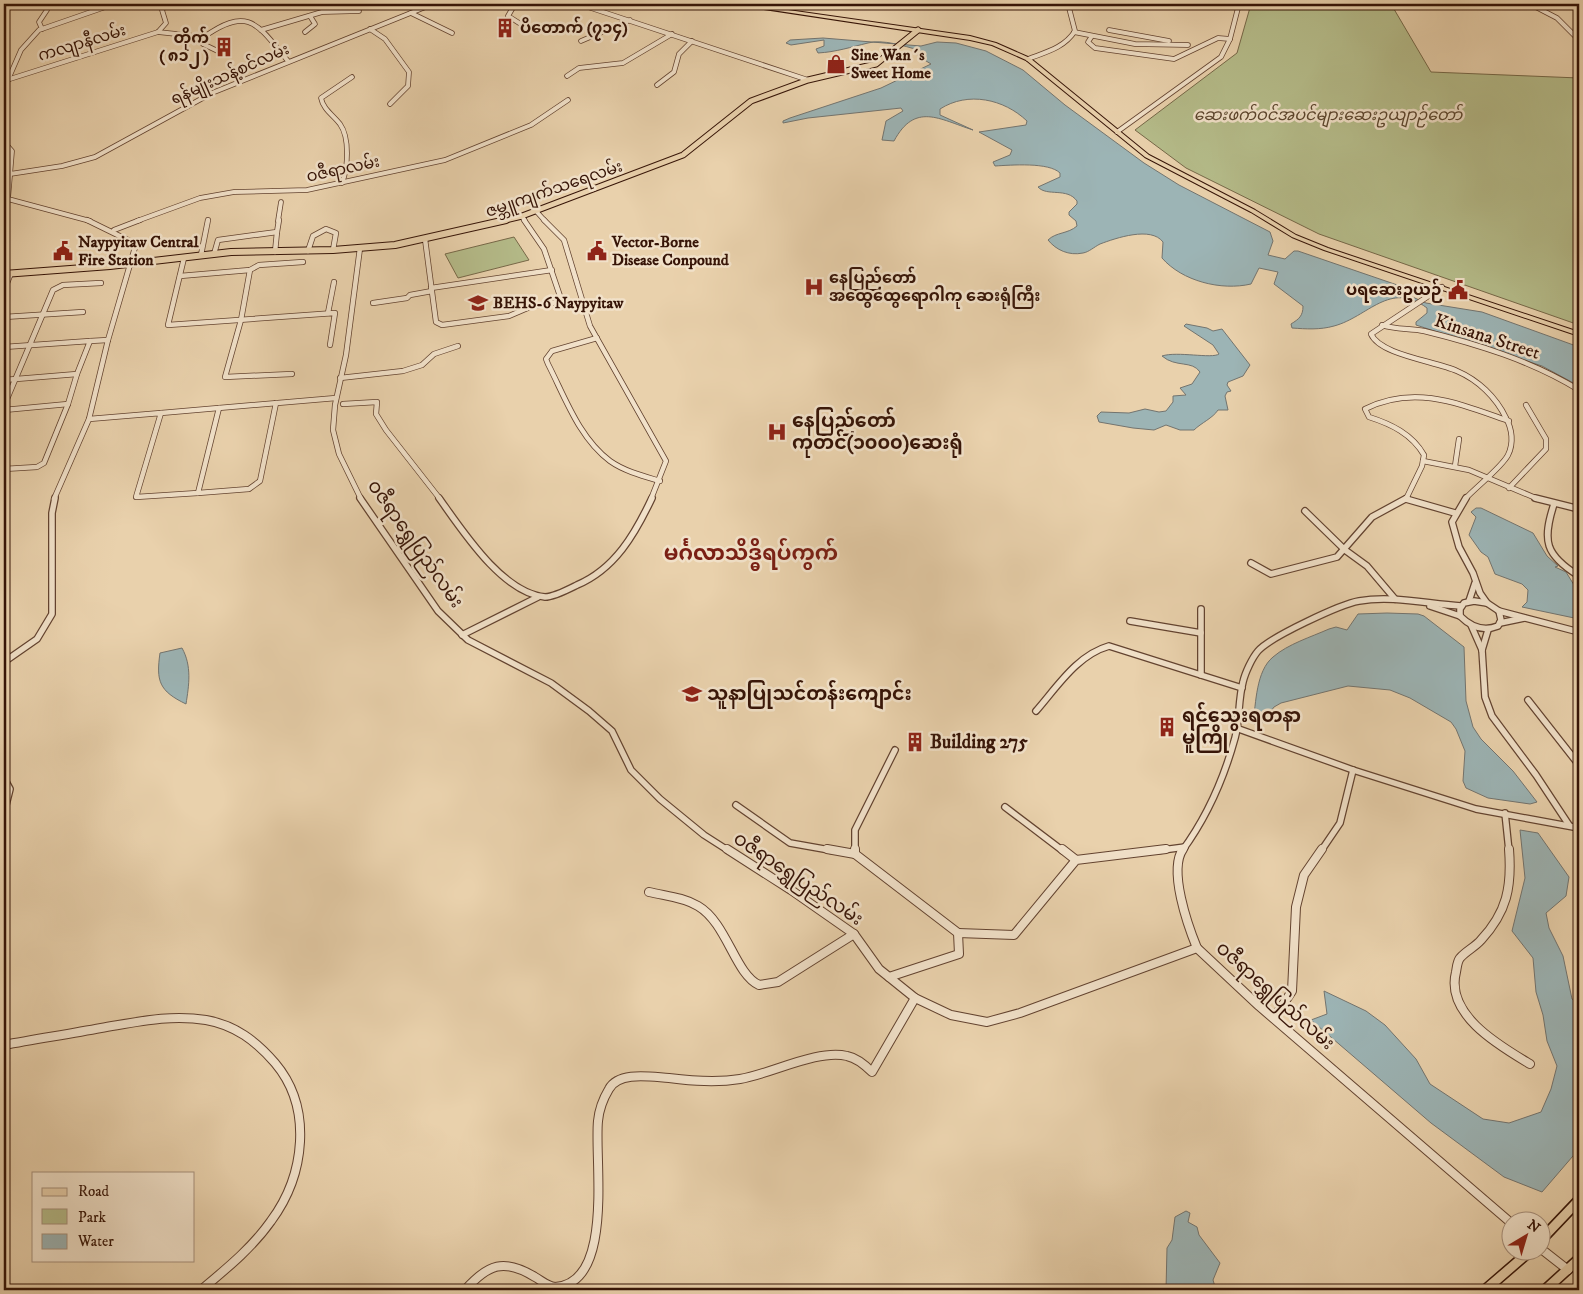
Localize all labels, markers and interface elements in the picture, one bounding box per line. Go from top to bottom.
place label: ပိတောက် (၇၁၄) [520,16,628,41]
building icon: ပိတောက် (၇၁၄) [494,17,516,39]
street label: ကလျာနီလမ်း [35,18,129,69]
place label: တိုက် ( ၈၁၂ ) [159,26,209,69]
building icon: တိုက် ( ၈၁၂ ) [213,36,235,58]
street label: ရန်မျိုးသန့်စင်လမ်း [167,37,294,112]
place label: Sine Wan´s Sweet Home [851,45,931,83]
shop icon: Sine Wan´s Sweet Home [825,53,847,75]
park label: ဆေးဖက်ဝင်အပင်များဆေးဥယျာဉ်တော် [1194,103,1464,128]
street label: ဝဇီရာလမ်း [304,150,382,189]
street label: ဇမ္ဘူကျက်သရေလမ်း [482,154,626,225]
place label: Naypyitaw Central Fire Station [78,232,200,270]
place label: Vector-Borne Disease Conpound [611,232,730,270]
public building icon: Naypyitaw Central Fire Station [52,240,74,262]
public building icon: Vector-Borne Disease Conpound [586,240,608,262]
place label: နေပြည်တော် အထွေထွေရောဂါကု ဆေးရုံကြီး [829,266,1040,309]
hospital icon: နေပြည်တော် အထွေထွေရောဂါကု ဆေးရုံကြီး [803,276,825,298]
place label: ပရဆေးဥယဉ် [1346,278,1443,303]
public building icon: ပရဆေးဥယဉ် [1447,279,1469,301]
school or university icon: BEHS-6 Naypyitaw [467,292,489,314]
place label: BEHS-6 Naypyitaw [493,293,624,313]
street label: Kinsana Street [1431,309,1543,365]
place label: နေပြည်တော် ကုတင်(၁၀၀၀)ဆေးရုံ [792,407,963,458]
hospital icon: နေပြည်တော် ကုတင်(၁၀၀၀)ဆေးရုံ [766,421,788,443]
street label: ဝဇီရာရွှေပြည်လမ်း [360,473,471,614]
district label: မင်္ဂလာသိဒ္ဓိရပ်ကွက် [664,537,838,571]
place label: သူနာပြုသင်တန်းကျောင်း [707,680,912,710]
school or university icon: သူနာပြုသင်တန်းကျောင်း [681,683,703,705]
place label: ရင်သွေးရတနာ မူကြို [1182,702,1301,753]
building icon: ရင်သွေးရတနာ မူကြို [1156,716,1178,738]
building icon: Building 275 [904,731,926,753]
place label: Building 275 [930,731,1028,754]
street label: ဝဇီရာရွှေပြည်လမ်း [727,824,869,933]
street label: ဝဇီရာရွှေပြည်လမ်း [1209,934,1342,1057]
legend [32,1172,195,1262]
text: Road [78,1182,110,1201]
text: Park [78,1208,107,1227]
north arrow [1500,1212,1550,1262]
text: N [1523,1216,1544,1237]
text: Water [77,1232,114,1251]

